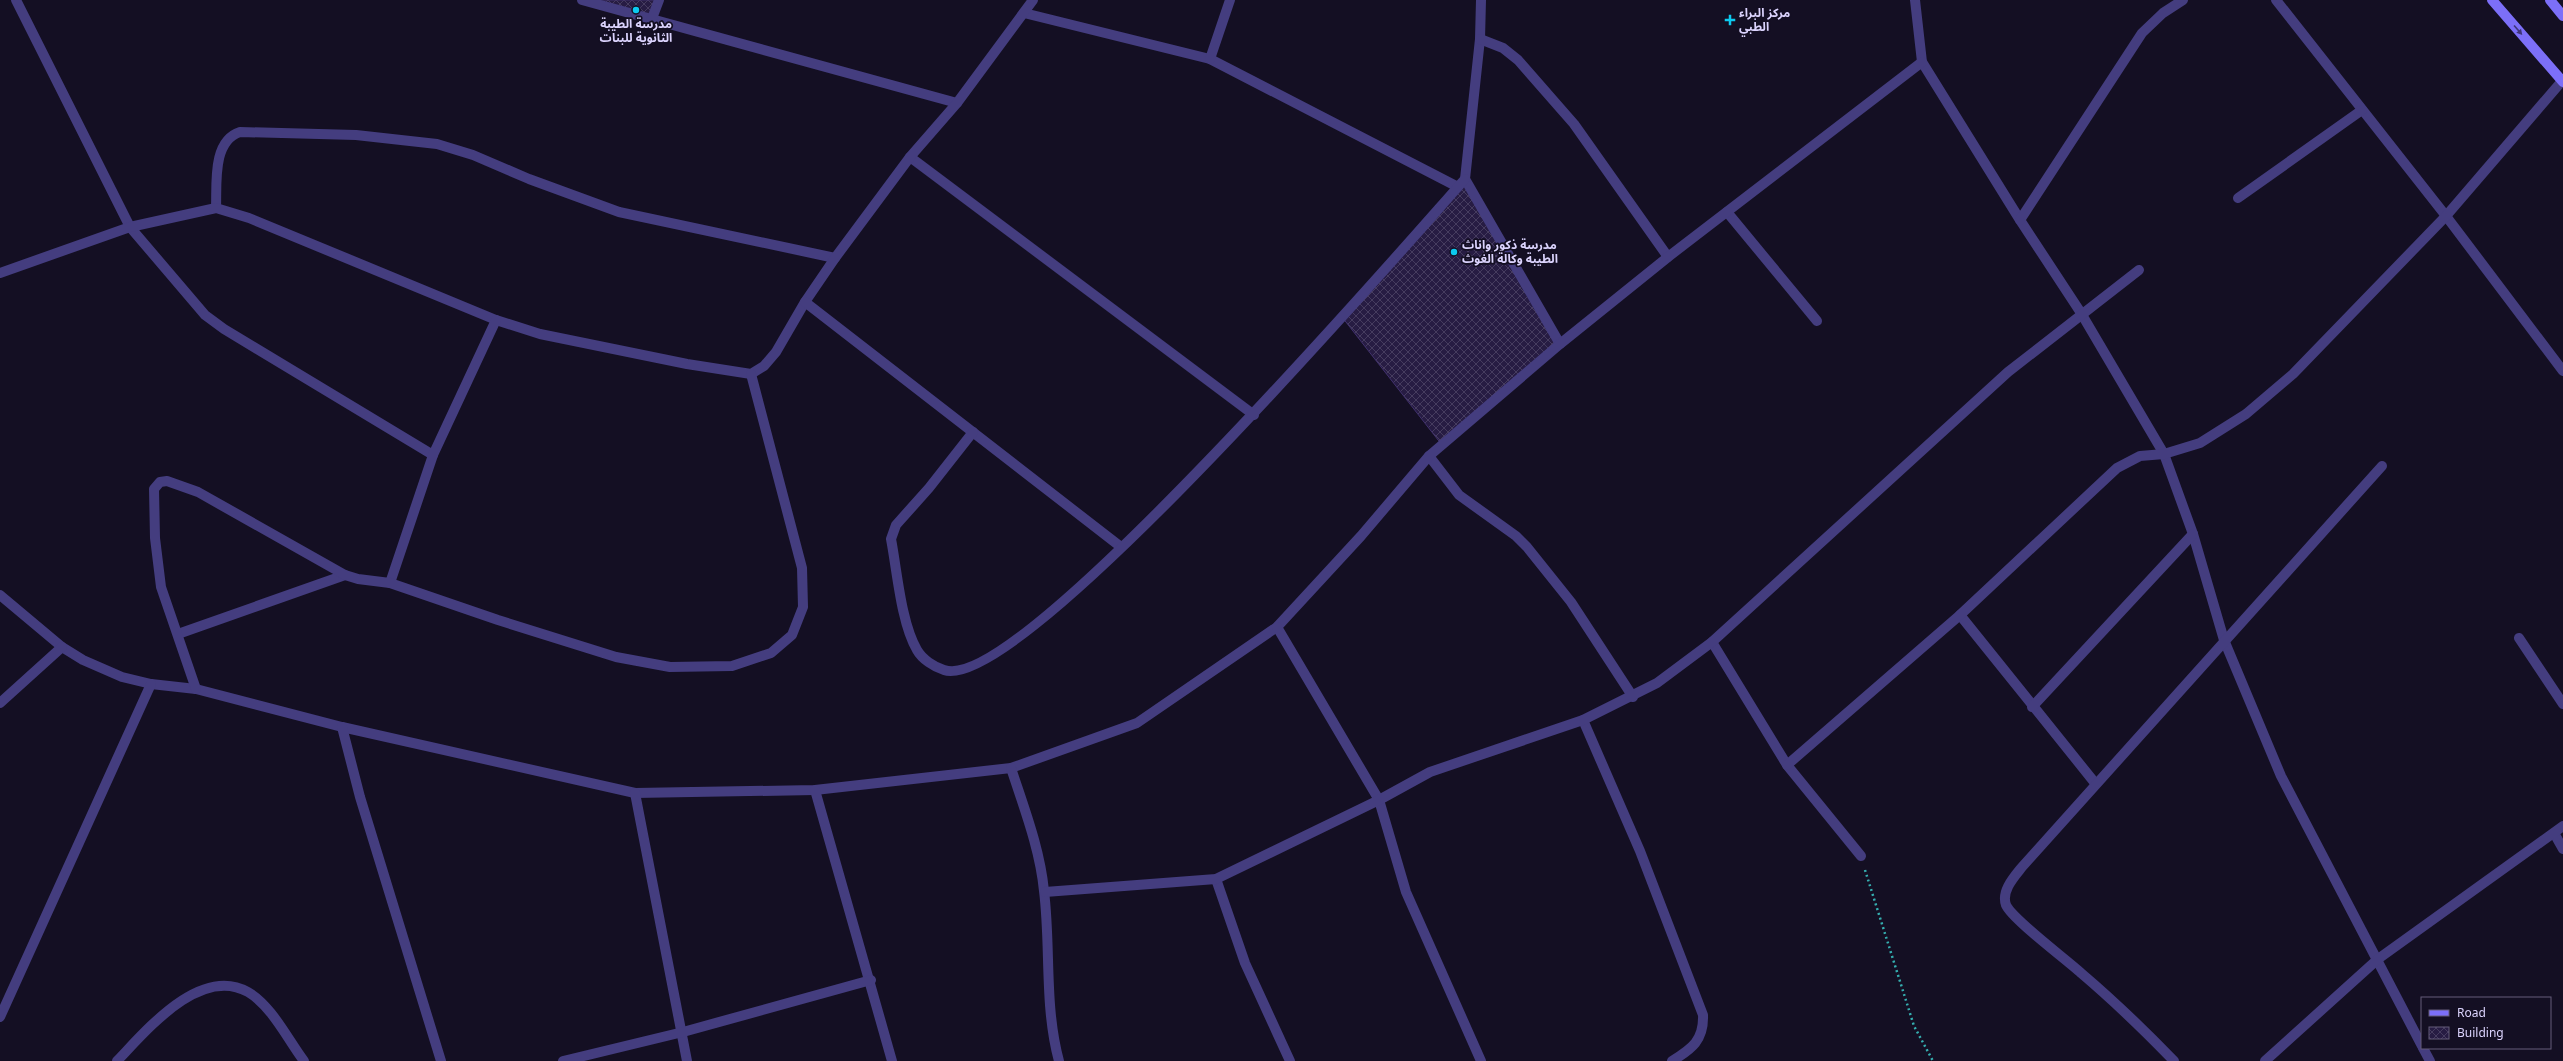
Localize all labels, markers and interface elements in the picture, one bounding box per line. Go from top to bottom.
place label: مركز البراء الطبي [1739,4,1790,37]
marker: مدرسة الطيبة الثانوية للبنات [631,5,641,15]
marker: مركز البراء الطبي [1724,14,1736,26]
place label: مدرسة الطيبة الثانوية للبنات [600,15,672,46]
one-way arrow [2513,24,2522,35]
place label: مدرسة ذكور واناث الطيبة وكالة الغوث [1462,236,1558,267]
marker: مدرسة ذكور واناث الطيبة وكالة الغوث [1449,247,1459,257]
legend [2421,997,2551,1049]
text: Road [2457,1004,2486,1021]
text: Building [2457,1024,2504,1041]

